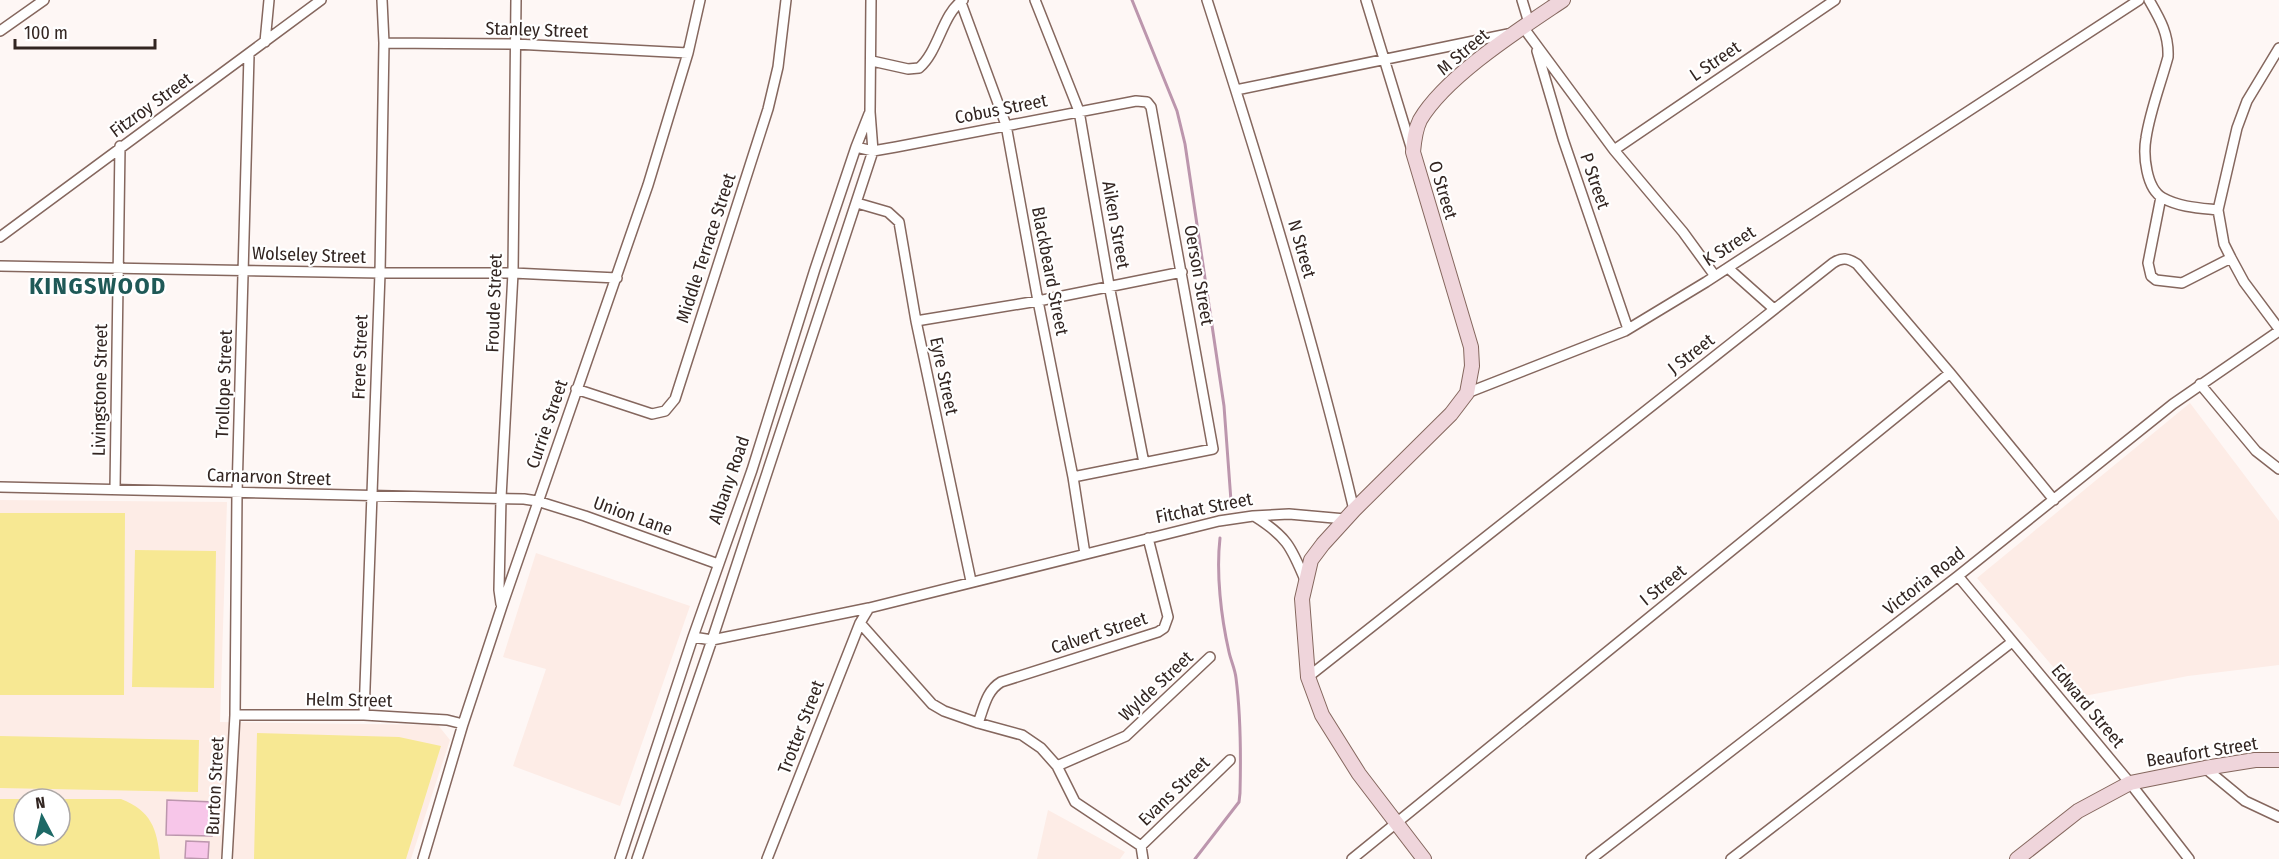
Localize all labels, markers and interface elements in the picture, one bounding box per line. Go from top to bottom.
scale bar [15,12,154,50]
street label: Stanley Street [485,17,589,43]
text: 100 m [24,22,68,44]
street label: M Street [1432,24,1494,80]
street label: L Street [1685,36,1745,86]
street label: Fitzroy Street [105,68,197,142]
street label: Cobus Street [953,89,1049,129]
street label: P Street [1575,150,1615,212]
street label: O Street [1424,158,1462,222]
street label: Middle Terrace Street [671,170,741,326]
street label: Aiken Street [1097,179,1135,271]
street label: Blackbeard Street [1027,205,1073,337]
street label: N Street [1283,217,1321,281]
street label: K Street [1699,221,1759,271]
street label: Oerson Street [1179,223,1219,327]
street label: Wolseley Street [252,242,367,268]
street label: Froude Street [481,253,507,353]
district label: KINGSWOOD [29,272,167,300]
street label: Frere Street [348,314,372,400]
street label: Livingstone Street [88,323,112,456]
street label: Trollope Street [211,329,237,439]
street label: J Street [1663,329,1719,379]
street label: Eyre Street [925,335,963,417]
street label: Currie Street [522,376,573,471]
street label: Albany Road [704,433,754,527]
street label: Carnarvon Street [207,464,331,490]
street label: Fitchat Street [1154,488,1254,528]
street label: Union Lane [590,491,676,541]
street label: Victoria Road [1879,542,1969,620]
street label: I Street [1635,560,1691,610]
street label: Calvert Street [1048,607,1150,659]
street label: Wylde Street [1114,646,1198,726]
street label: Edward Street [2047,660,2129,752]
street label: Trotter Street [773,677,829,777]
street label: Helm Street [305,688,393,712]
street label: Beaufort Street [2145,732,2259,772]
street label: Burton Street [201,736,229,836]
street label: Evans Street [1134,752,1214,830]
north arrow [12,787,72,847]
text: N [34,793,46,813]

